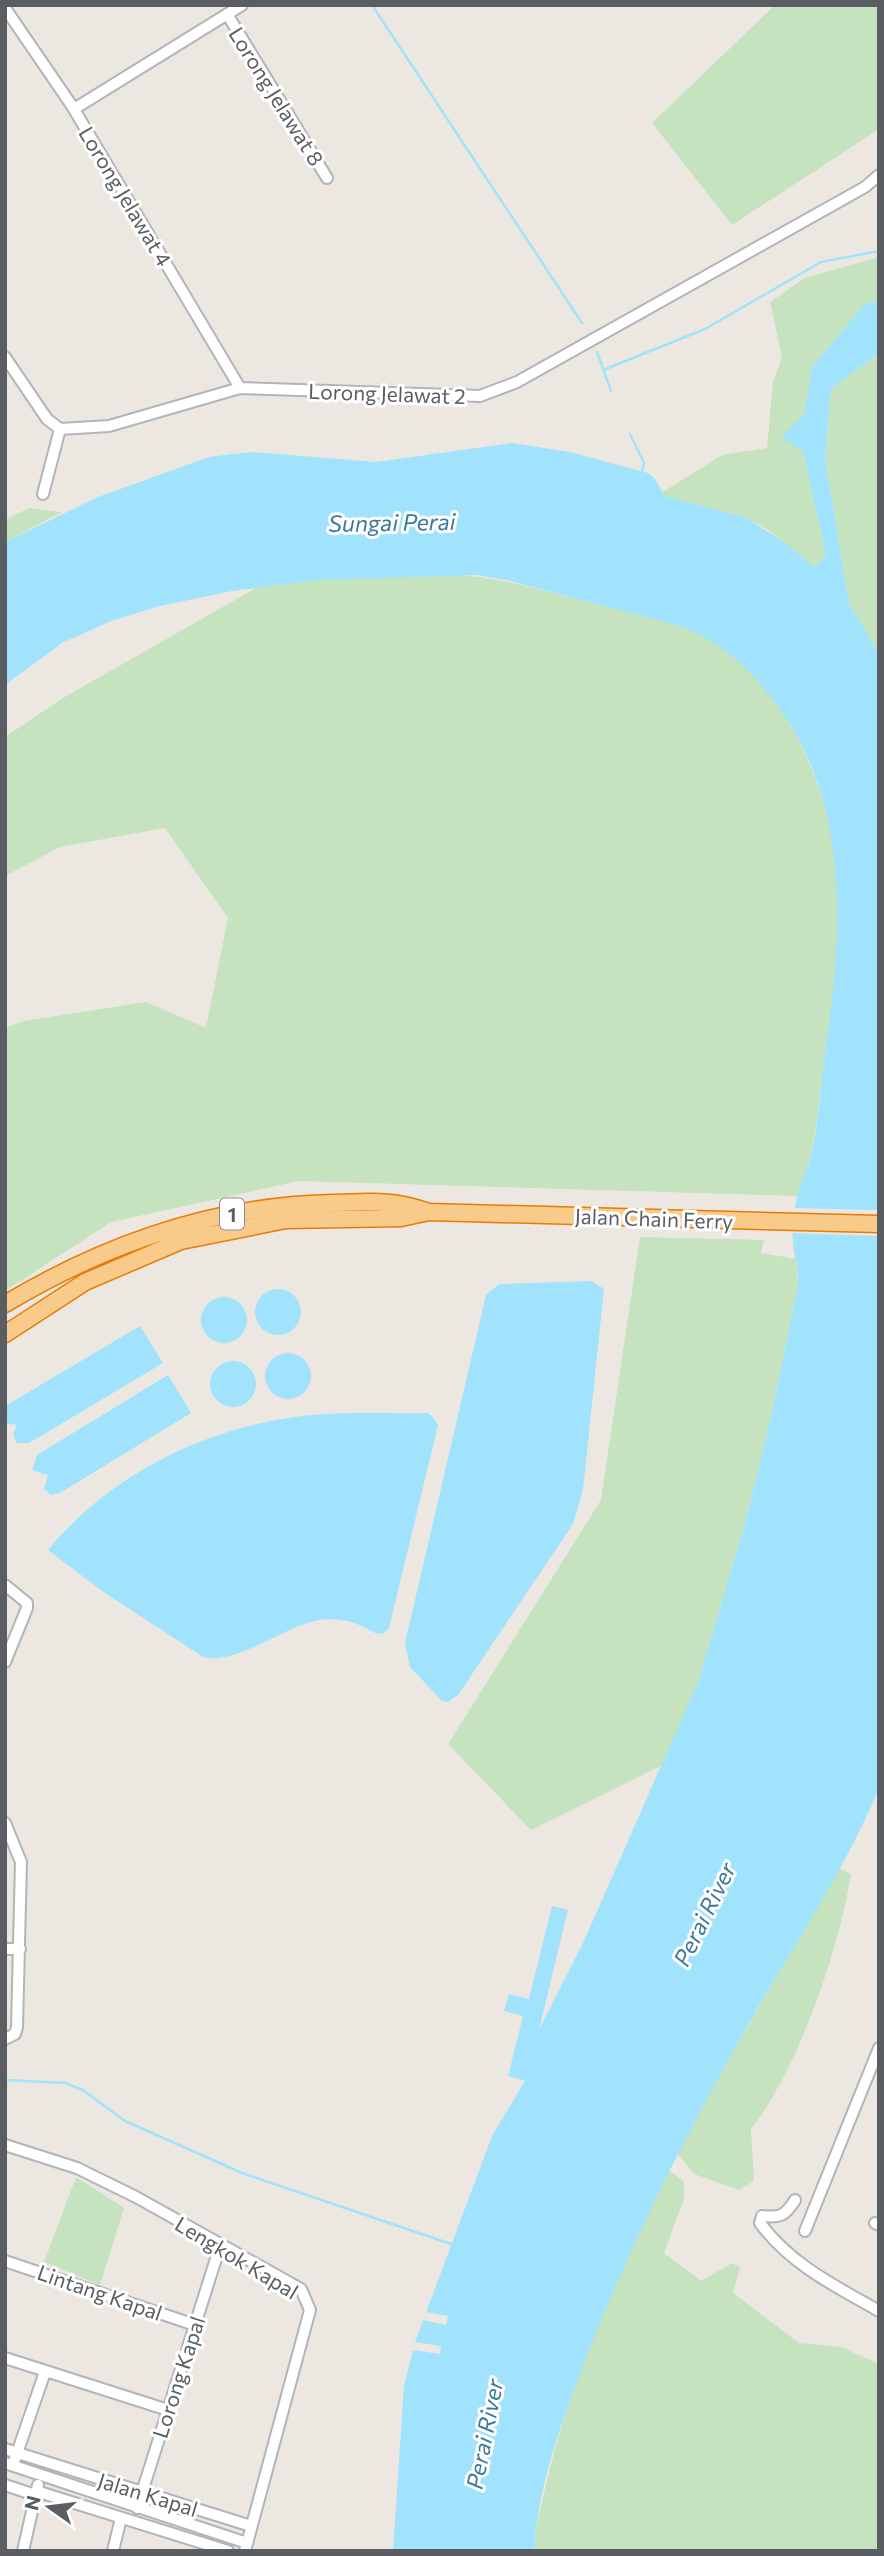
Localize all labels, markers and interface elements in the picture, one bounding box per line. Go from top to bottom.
street label: Lorong Jelawat 8 [224,22,330,170]
street label: Lorong Jelawat 4 [74,122,178,271]
street label: Lorong Jelawat 2 [308,378,466,408]
water label: Sungai Perai [328,507,457,537]
road number: 1 [220,1198,244,1230]
street label: Jalan Chain Ferry [574,1203,734,1233]
water label: Perai River [667,1857,741,1970]
street label: Lengkok Kapal [171,2210,303,2304]
street label: Lintang Kapal [34,2259,166,2325]
street label: Lorong Kapal [147,2313,209,2441]
water label: Perai River [460,2376,509,2491]
street label: Jalan Kapal [95,2467,201,2521]
north arrow [14,2472,84,2542]
text: N [19,2493,45,2512]

